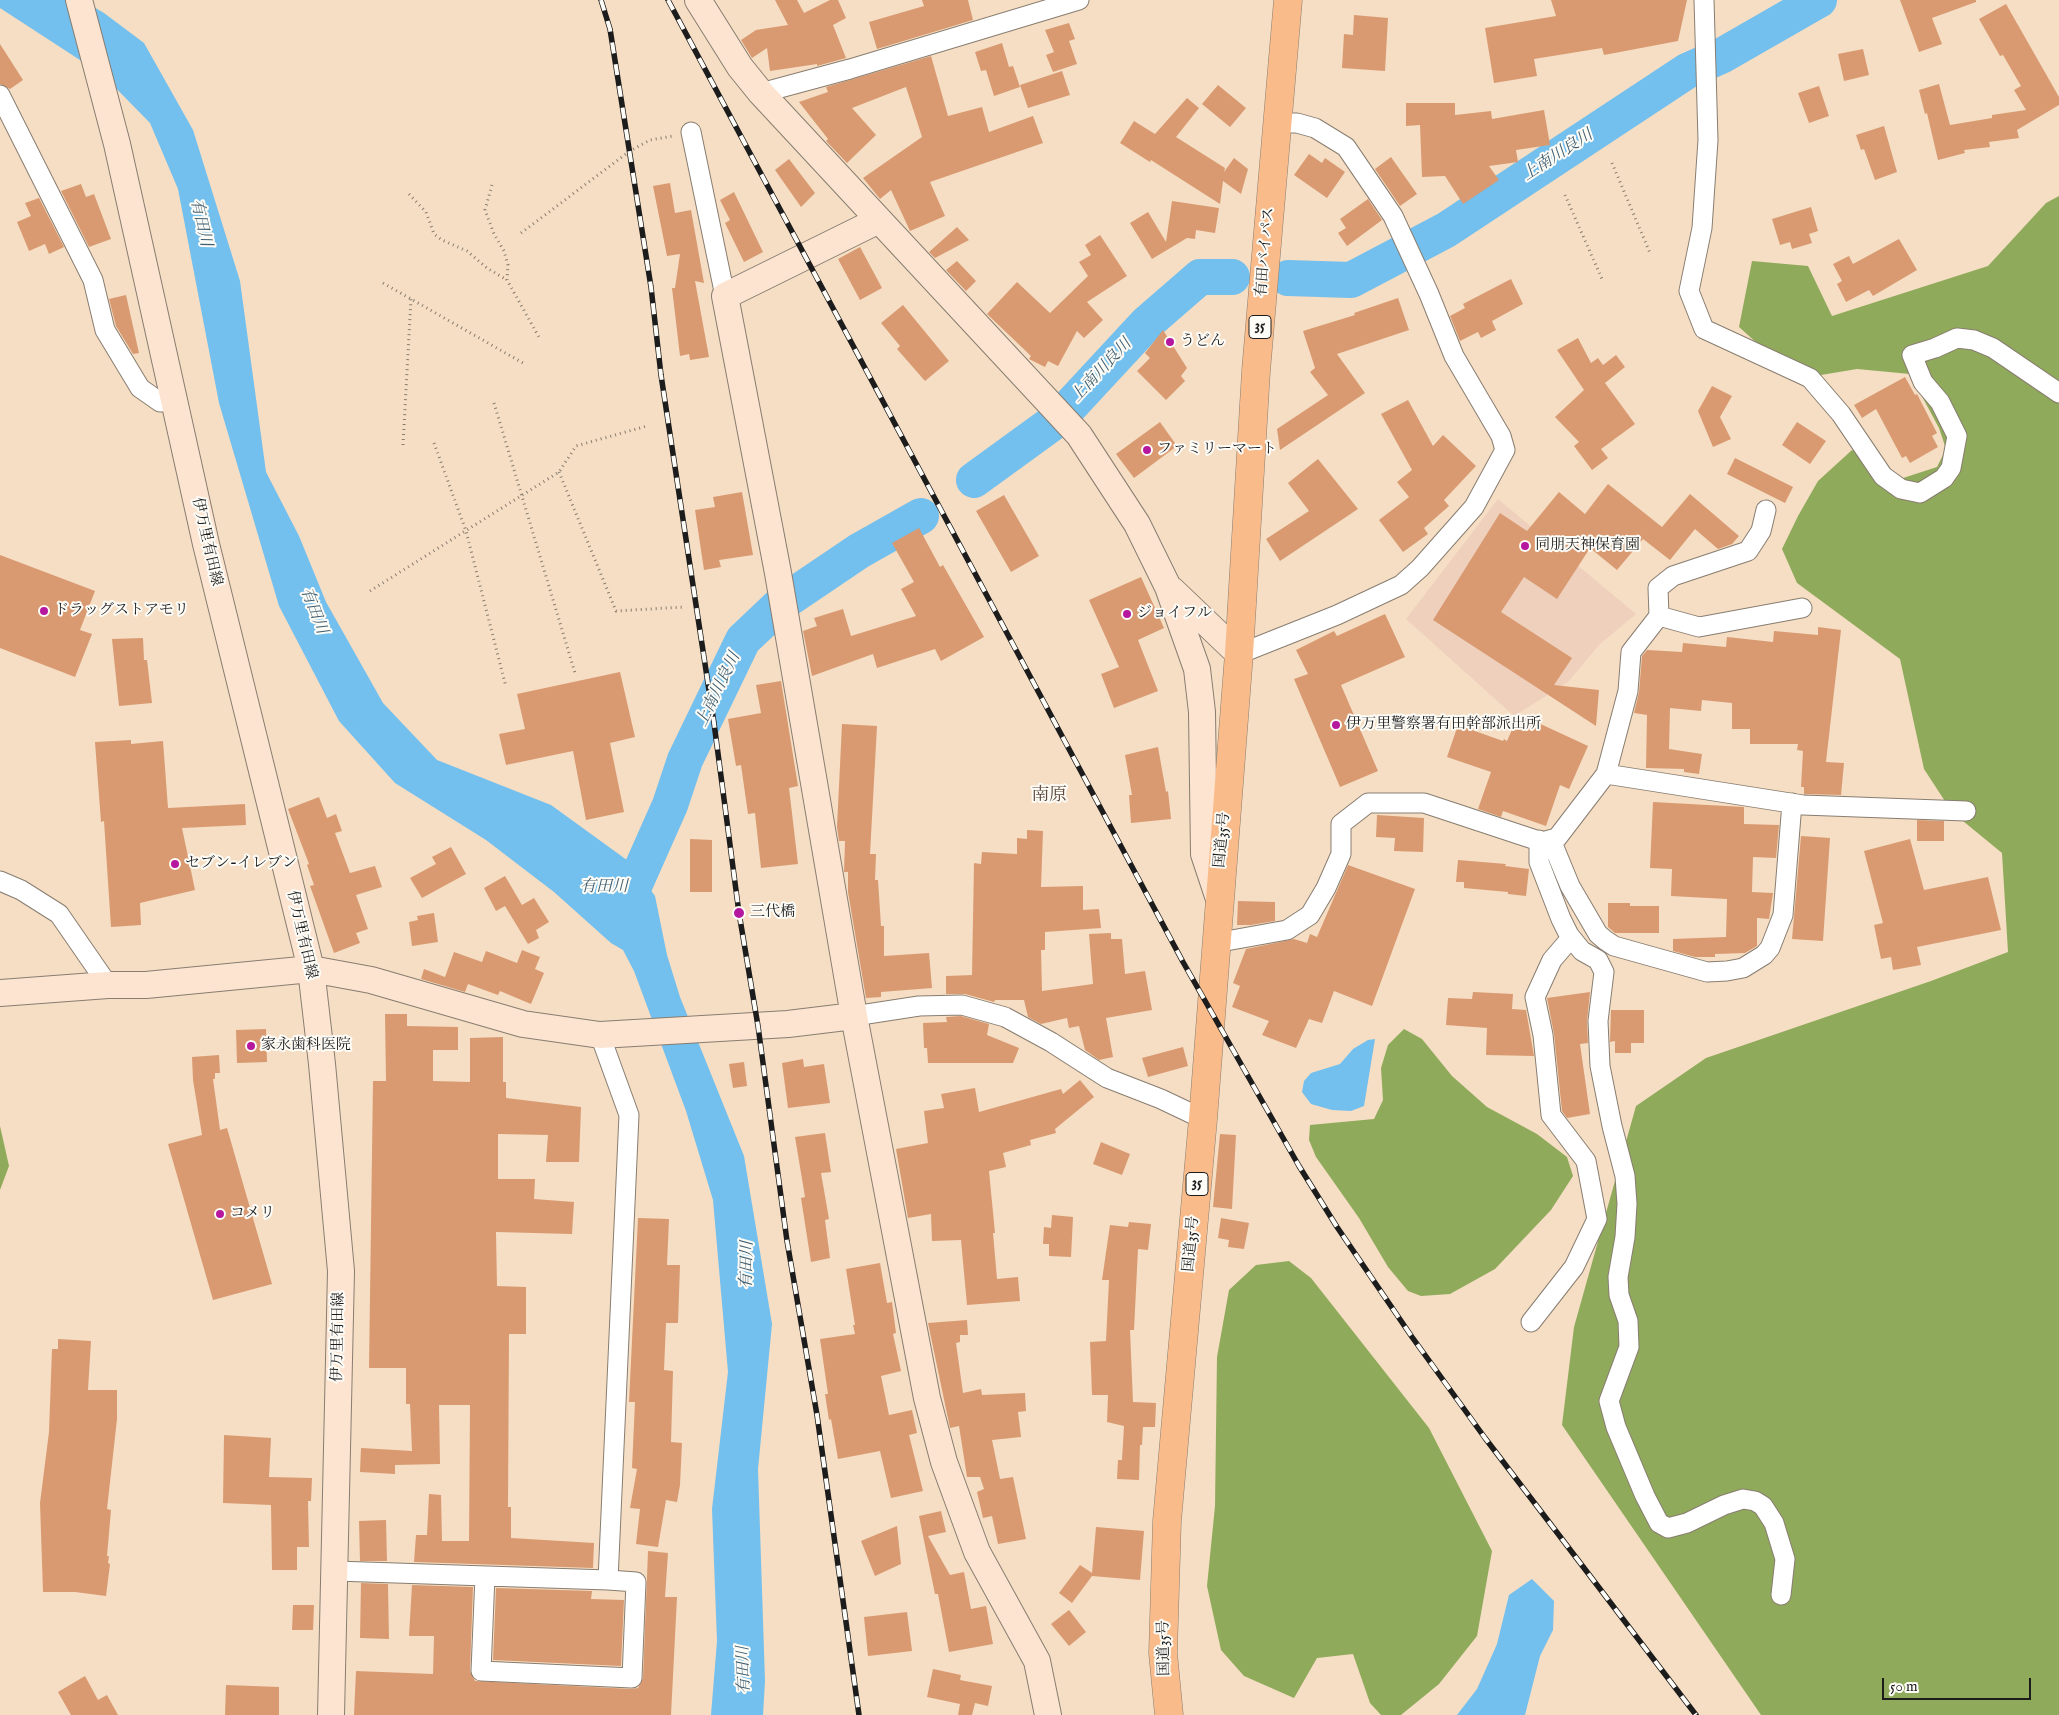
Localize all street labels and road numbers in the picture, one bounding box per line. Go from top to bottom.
street label: 有田バイパス [1253,206,1279,298]
road number: 35 [1249,316,1271,338]
street label: 伊万里有田線 [187,496,225,588]
street label: 国道35号 [1212,811,1234,869]
street label: 伊万里有田線 [282,889,320,981]
road number: 35 [1186,1172,1208,1196]
street label: 国道35号 [1181,1215,1203,1273]
street label: 伊万里有田線 [329,1292,349,1382]
street label: 国道35号 [1156,1620,1174,1676]

